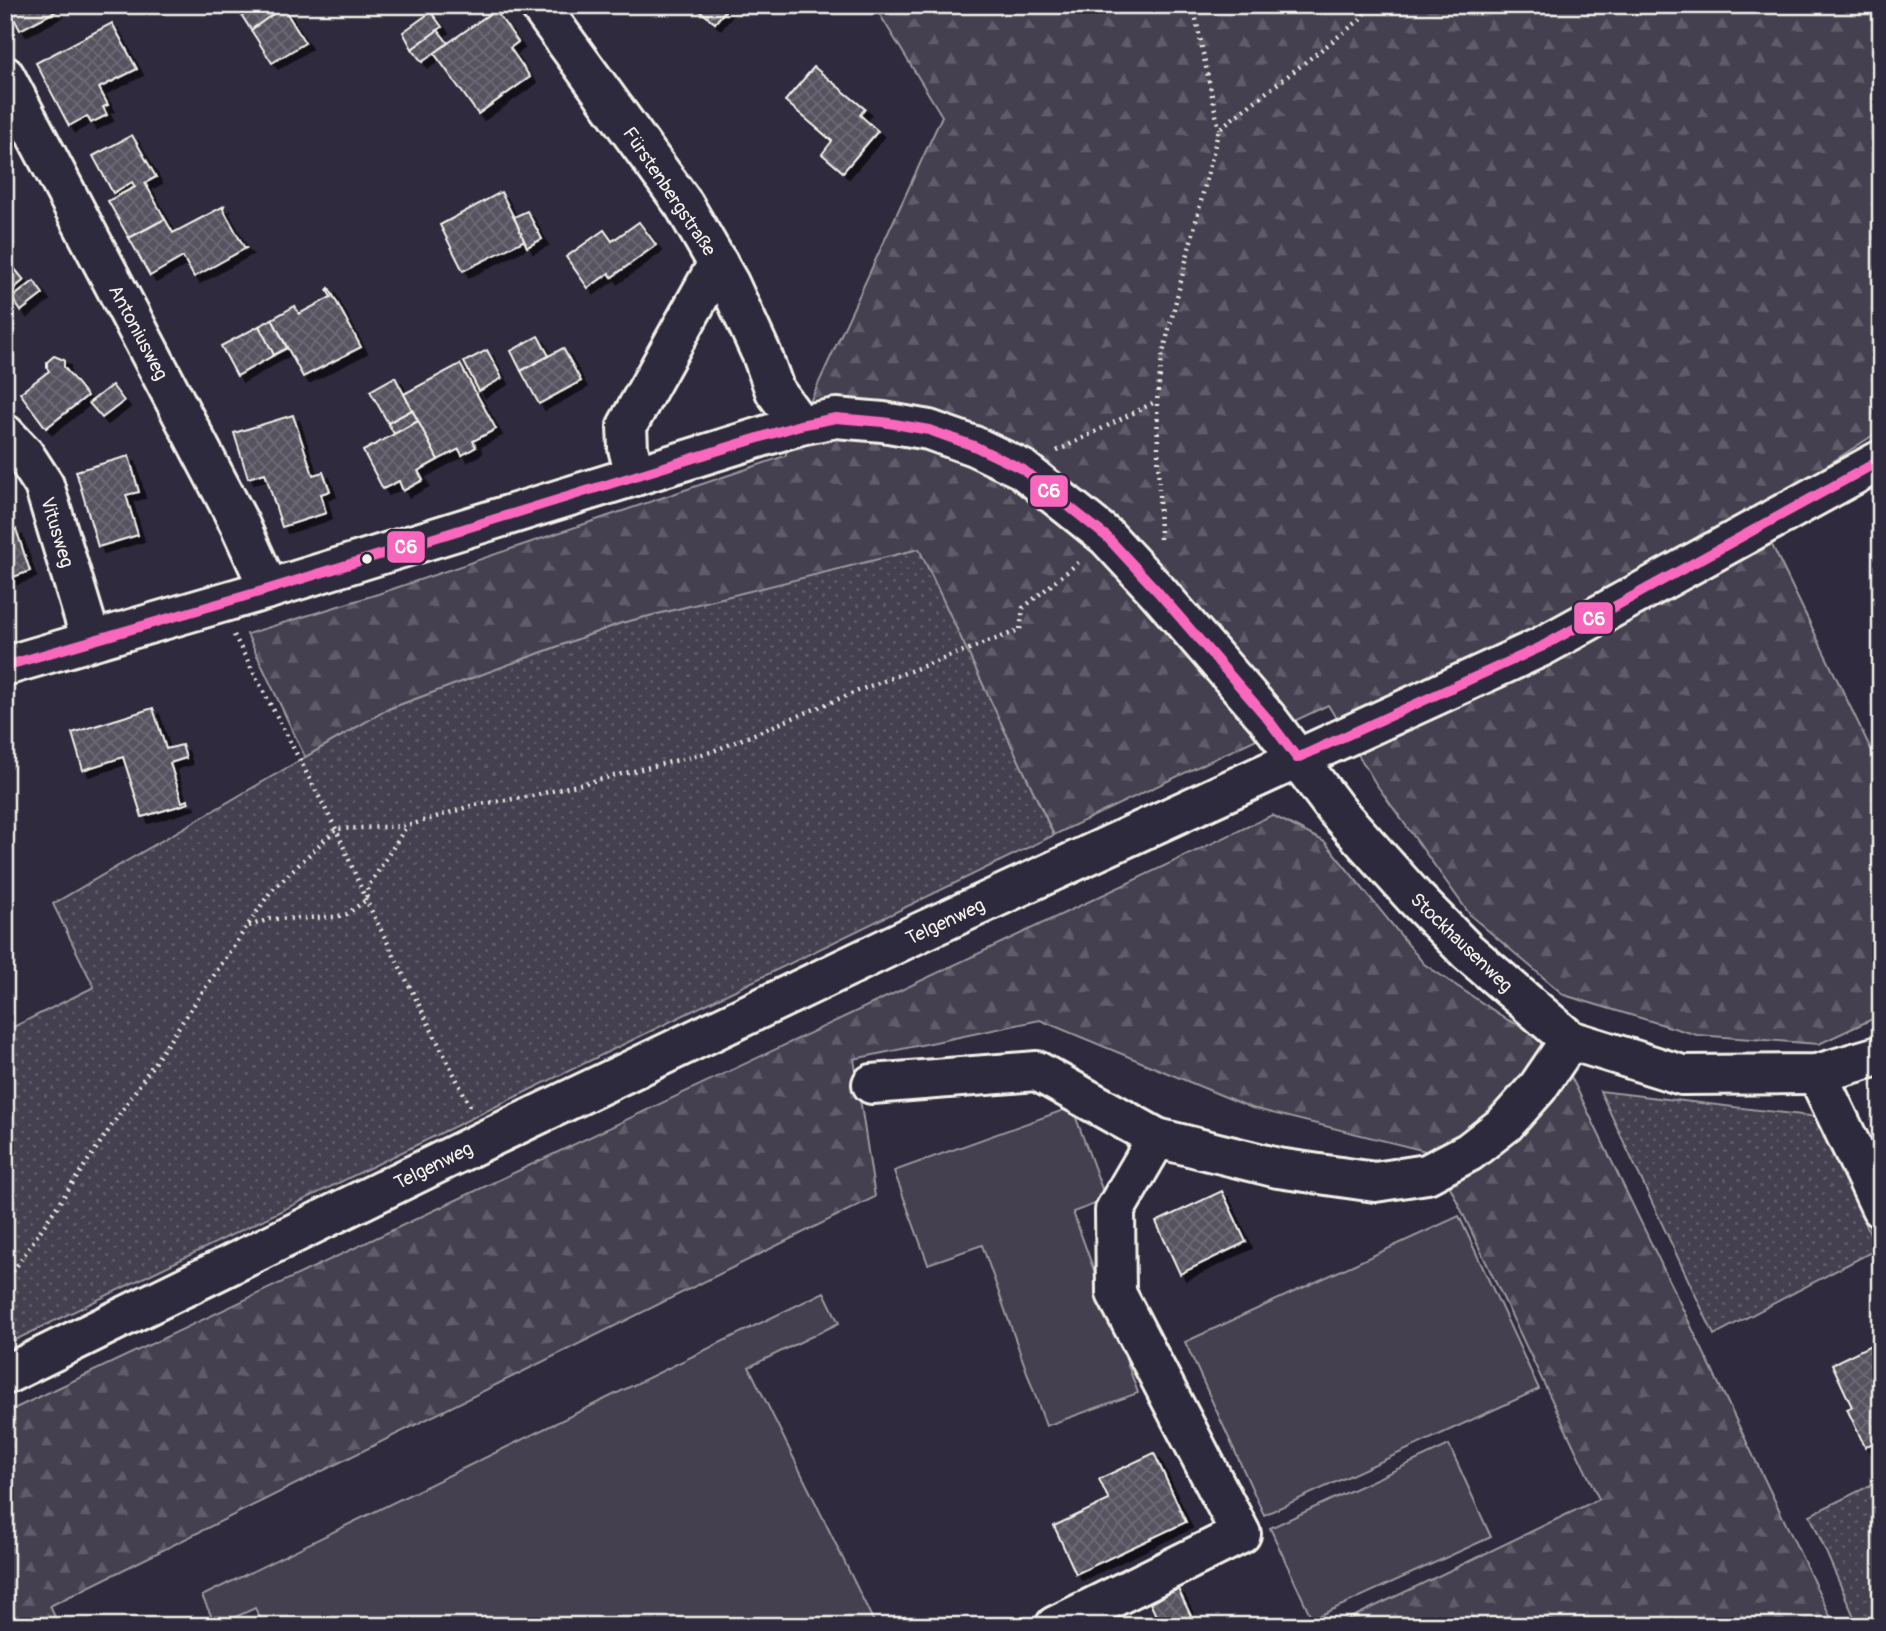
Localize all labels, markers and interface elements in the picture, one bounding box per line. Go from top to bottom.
street label: Fürstenbergstraße [617,122,722,261]
street label: Antoniusweg [103,281,173,384]
line badge: C6 [1029,474,1069,508]
text: C6 [1038,479,1060,503]
street label: Vitusweg [35,494,79,570]
line badge: C6 [386,530,426,564]
text: C6 [395,535,417,559]
unlabelled marker [360,552,374,566]
line badge: C6 [1573,601,1614,635]
text: C6 [1583,607,1605,631]
street label: Stockhausenweg [1405,888,1518,998]
street label: Telgenweg [902,893,989,951]
street label: Telgenweg [390,1137,477,1195]

